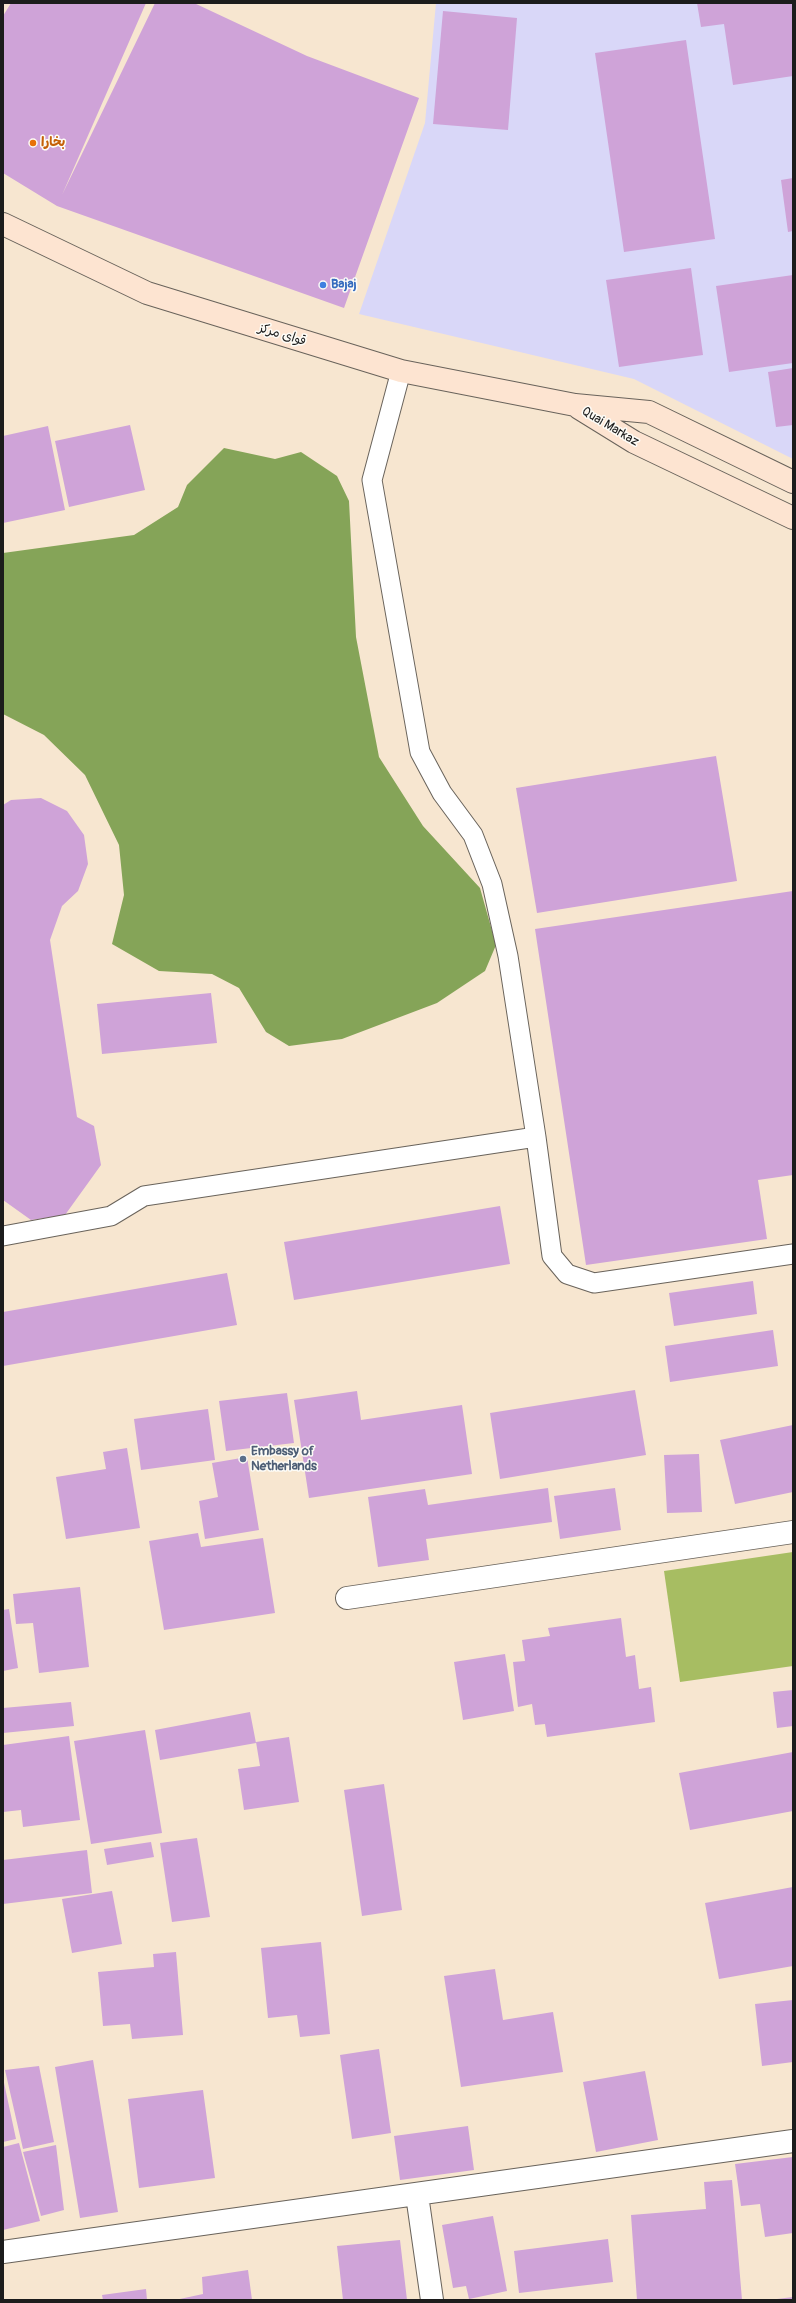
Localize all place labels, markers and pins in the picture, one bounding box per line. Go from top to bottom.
place label: بخارا [41,135,65,151]
marker: بخارا [28,138,38,148]
place label: Bajaj [331,277,356,293]
marker: Bajaj [318,280,328,290]
place label: Embassy of Netherlands [251,1444,317,1475]
marker: Embassy of Netherlands [238,1454,248,1464]

